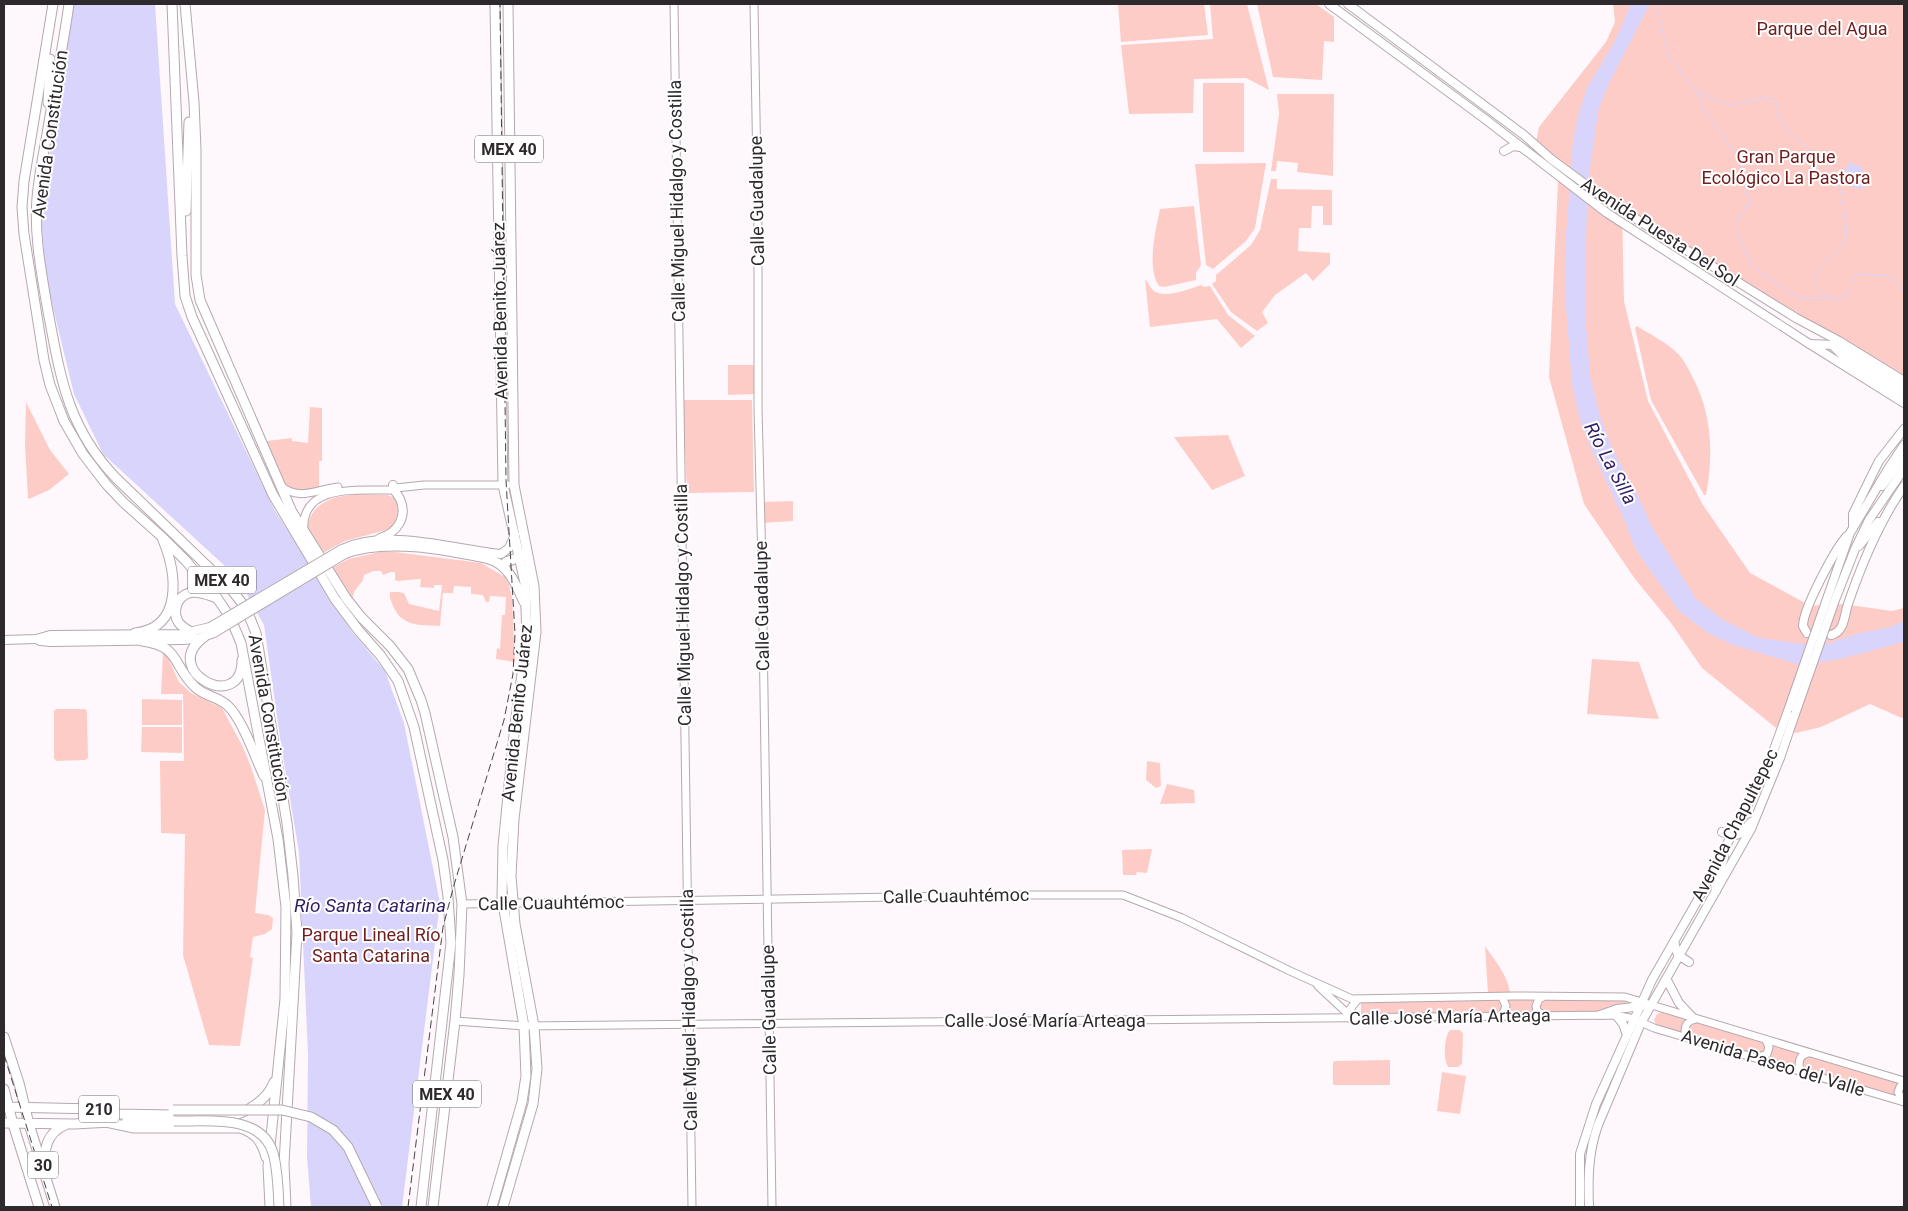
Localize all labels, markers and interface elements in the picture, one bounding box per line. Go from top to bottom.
park label: Parque del Agua [1756,18,1888,39]
street label: Avenida Constitución [27,49,72,219]
street label: Calle Miguel Hidalgo y Costilla [664,80,689,322]
road number: MEX 40 [475,136,543,162]
street label: Calle Guadalupe [745,136,768,266]
park label: Gran Parque Ecológico La Pastora [1702,146,1870,188]
street label: Avenida Puesta Del Sol [1577,173,1743,290]
street label: Avenida Benito Juárez [487,222,512,400]
water label: Río La Silla [1579,418,1642,508]
street label: Calle Miguel Hidalgo y Costilla [670,484,695,726]
street label: Calle Guadalupe [750,541,773,671]
road number: MEX 40 [188,566,256,594]
street label: Avenida Benito Juárez [497,623,536,802]
street label: Avenida Constitución [244,633,295,803]
street label: Avenida Chapultepec [1687,745,1782,905]
street label: Calle Cuauhtémoc [883,884,1029,907]
street label: Calle Miguel Hidalgo y Costilla [676,889,701,1131]
street label: Calle Cuauhtémoc [478,891,624,914]
water label: Río Santa Catarina [294,894,446,917]
park label: Parque Lineal Río Santa Catarina [301,924,441,966]
street label: Calle Guadalupe [757,945,780,1075]
street label: Calle José María Arteaga [1349,1004,1551,1029]
street label: Calle José María Arteaga [944,1010,1146,1031]
street label: Avenida Paseo del Valle [1679,1025,1867,1100]
road number: MEX 40 [413,1080,481,1108]
road number: 210 [79,1096,119,1122]
road number: 30 [28,1152,58,1178]

